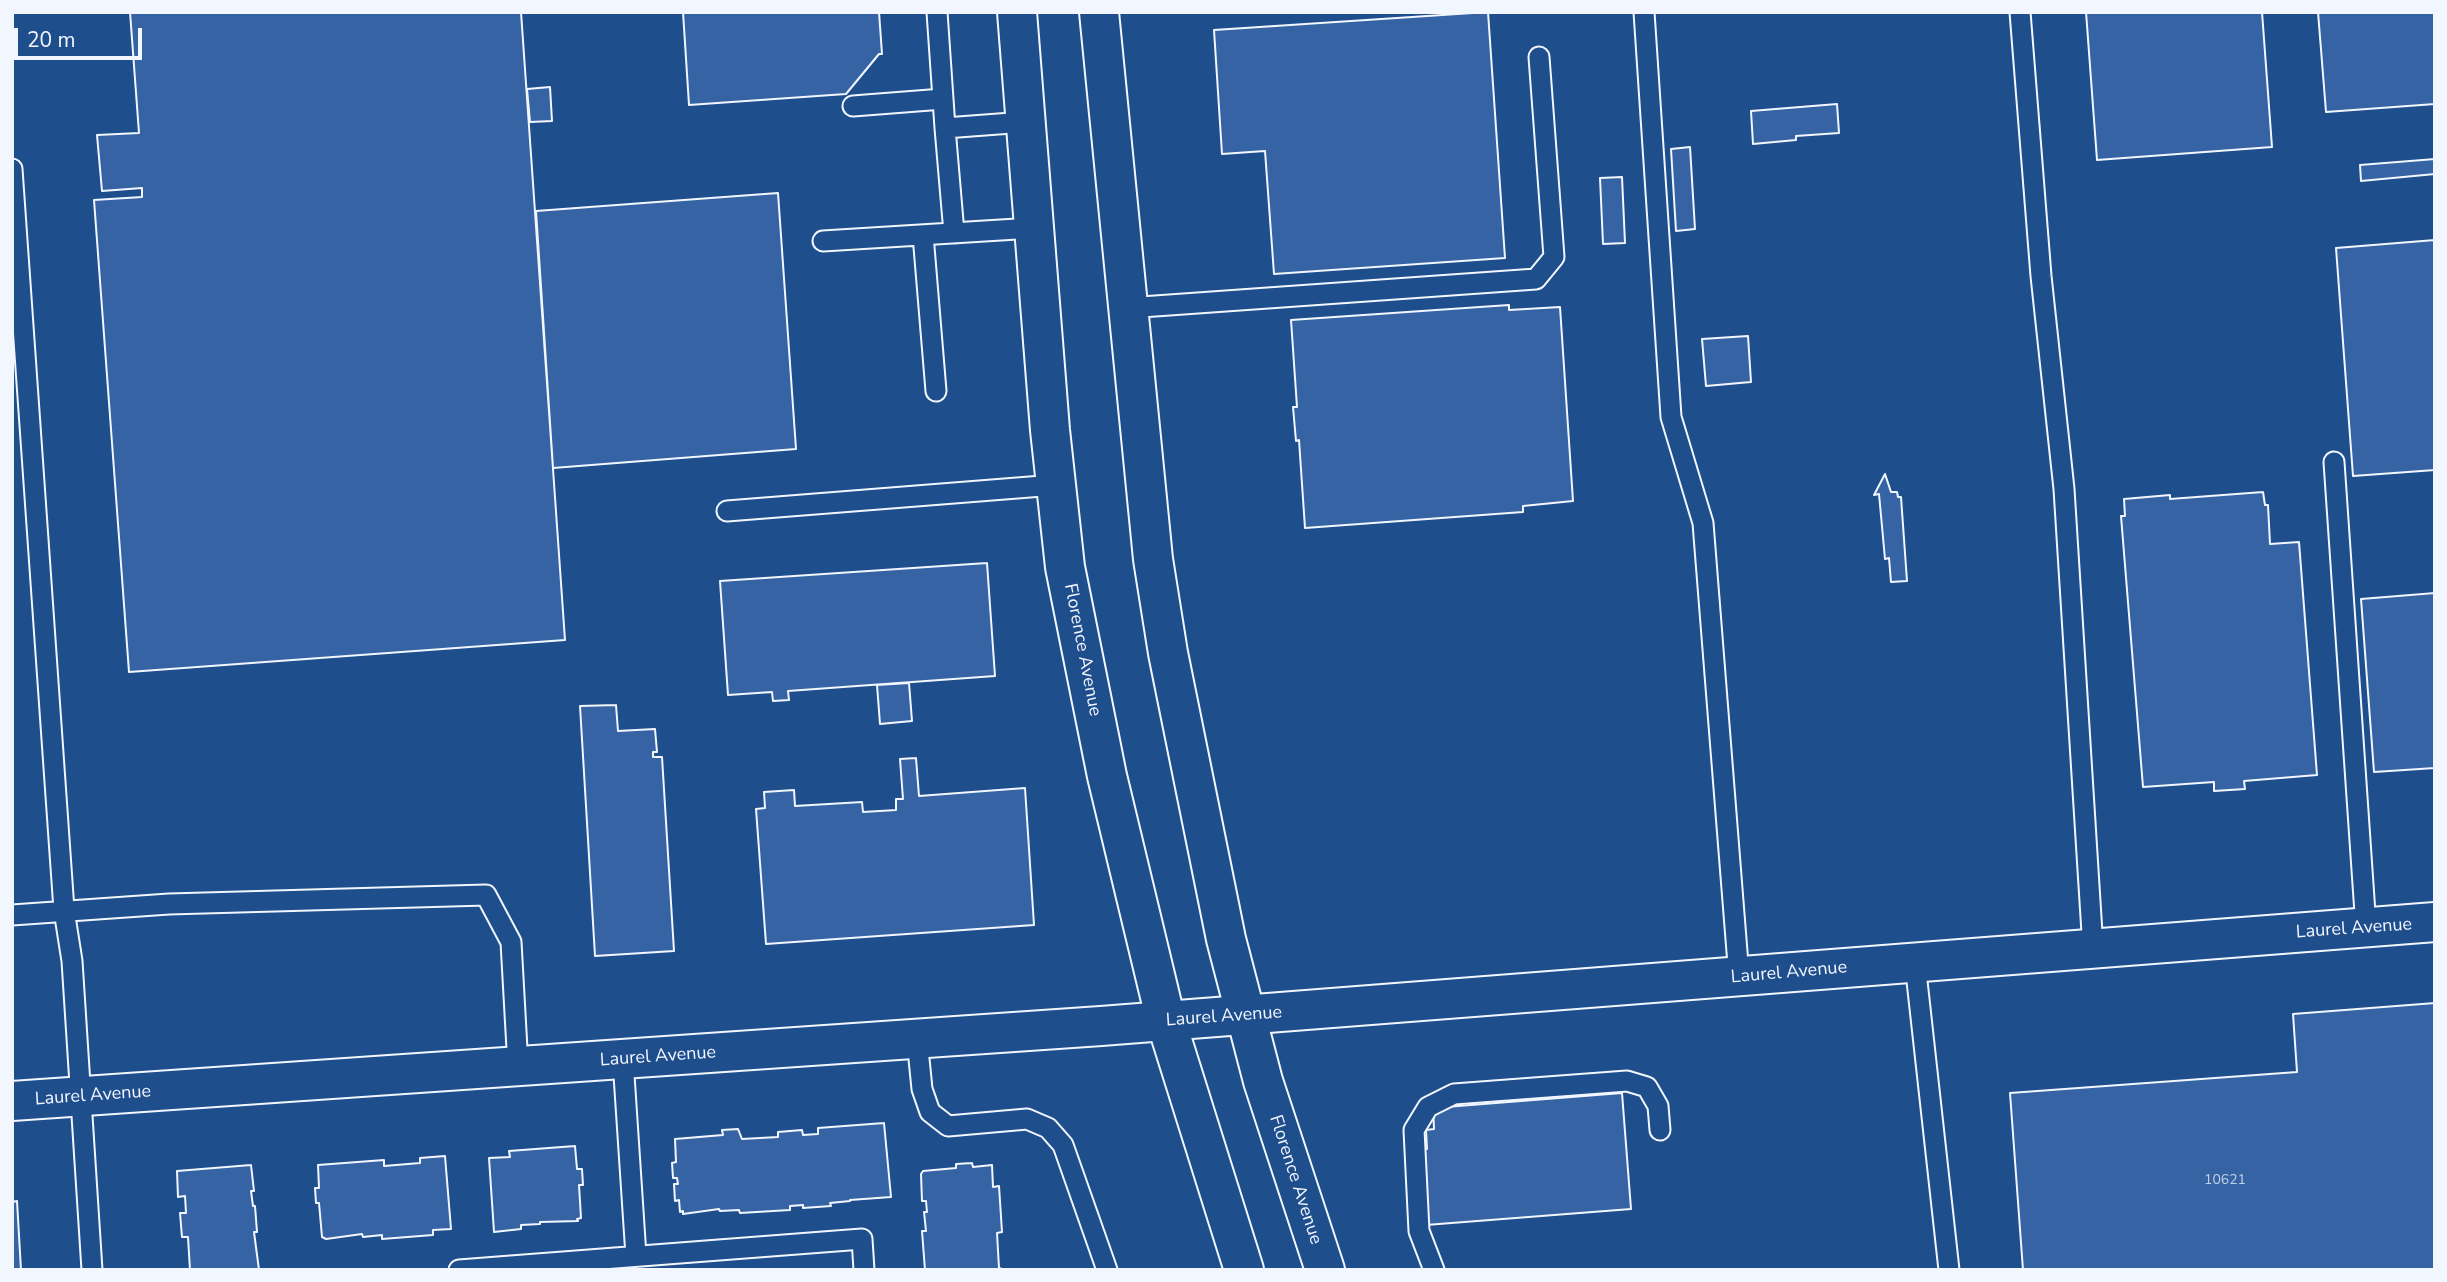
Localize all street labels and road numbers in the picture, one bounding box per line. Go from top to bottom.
street label: Florence Avenue [1059,582,1105,718]
street label: Laurel Avenue [2295,914,2413,944]
street label: Laurel Avenue [1730,957,1848,989]
street label: Laurel Avenue [1165,1002,1283,1032]
street label: Laurel Avenue [599,1042,717,1072]
street label: Laurel Avenue [34,1081,152,1111]
street label: Florence Avenue [1264,1113,1326,1247]

